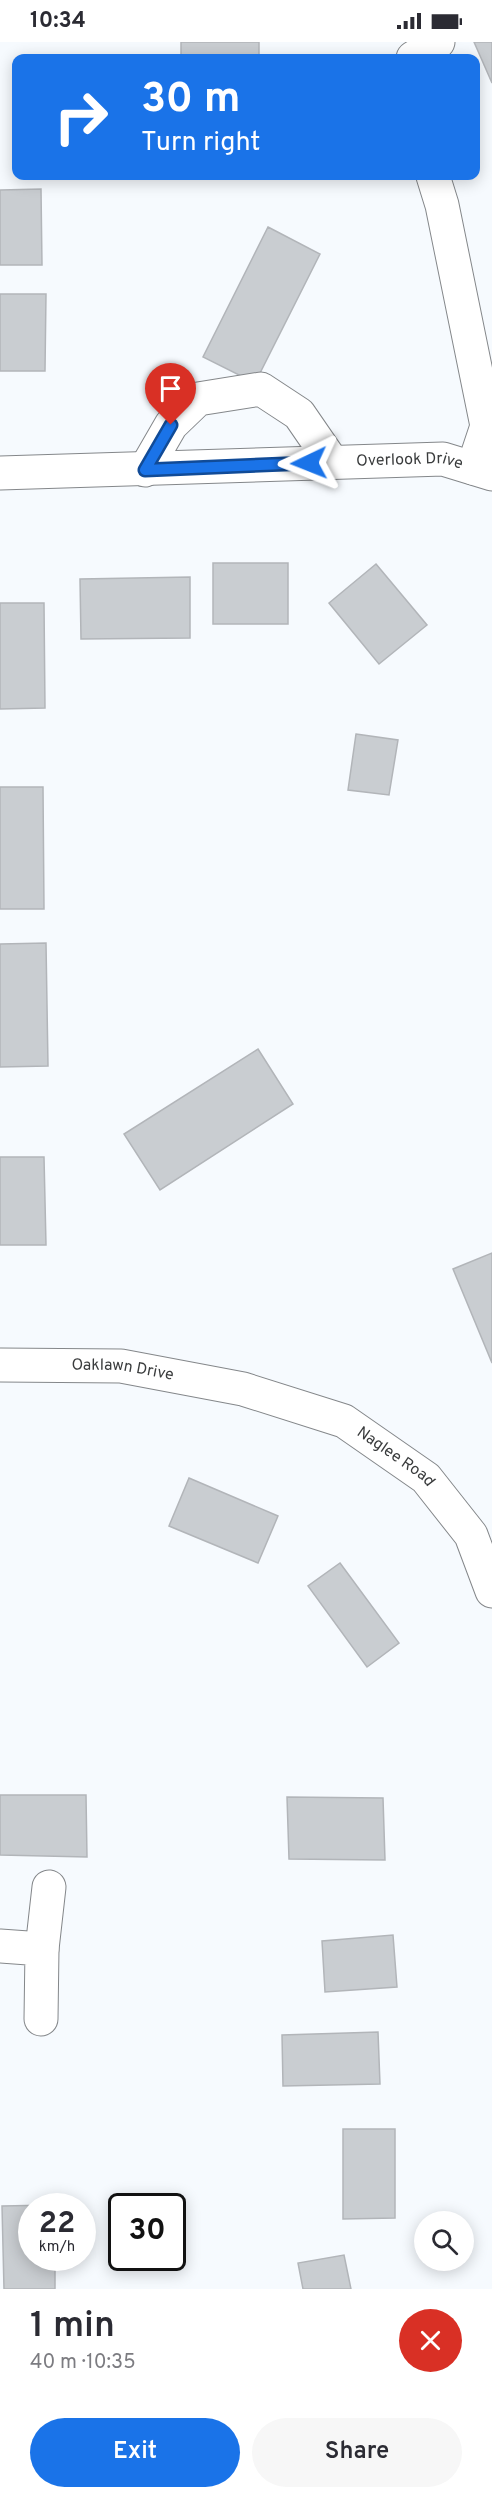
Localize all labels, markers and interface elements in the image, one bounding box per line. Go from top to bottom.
text: 10:34 [30,8,86,35]
text: 30 m [141,74,240,127]
icon: right [42,78,120,156]
text: Turn right [141,126,260,160]
pin [145,363,196,425]
icon: arrive [154,372,187,405]
position arrow [277,431,341,495]
street label: Overlook Drive [356,449,465,475]
street label: Oaklawn Drive [71,1356,175,1386]
street label: Naglee Road [353,1423,439,1491]
speed limit sign: 30 [108,2193,186,2271]
text: 22 [39,2206,75,2243]
map controls [414,2211,474,2271]
button: search [414,2211,474,2271]
text: km/h [39,2238,75,2257]
text: 1 min [30,2304,115,2350]
button: close [399,2309,462,2372]
text: 40 m · 10:35 [30,2350,136,2376]
button: Exit [30,2418,240,2487]
button: Share [252,2418,462,2487]

